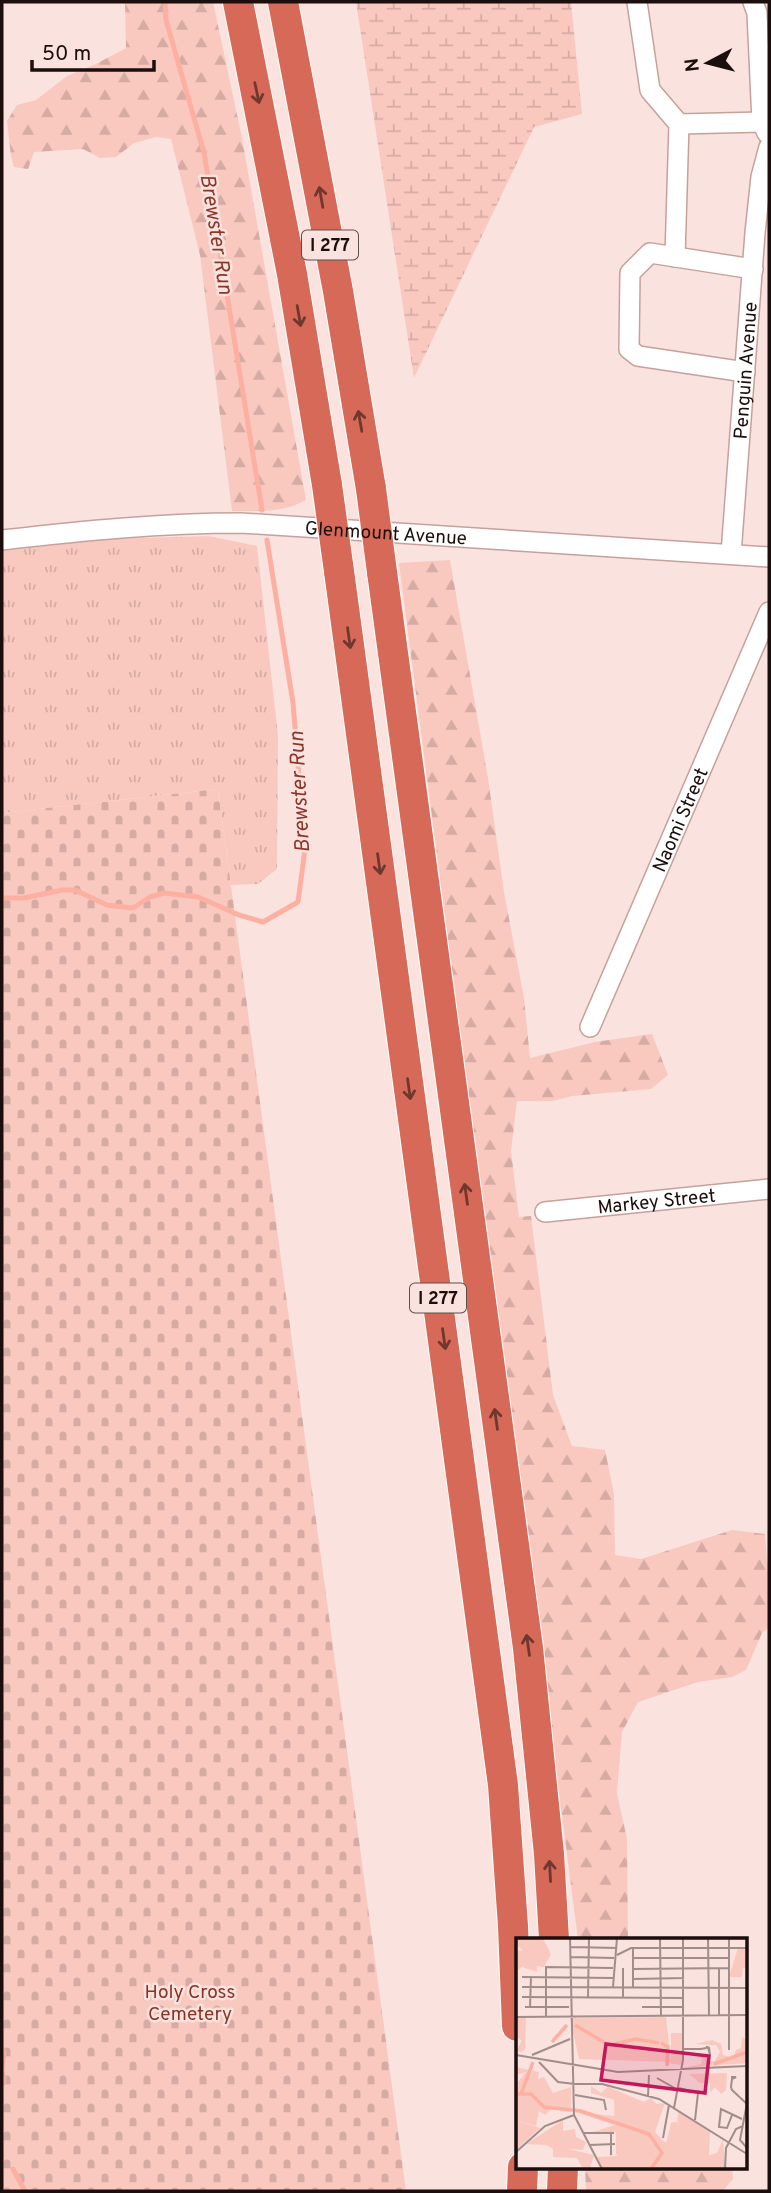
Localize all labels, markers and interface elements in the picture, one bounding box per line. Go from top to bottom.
scale bar [32,28,154,72]
north arrow [673,28,743,98]
text: 50 m [42,41,91,68]
text: N [680,57,706,73]
one-way arrow [251,81,265,104]
water label: Brewster Run [193,172,238,297]
one-way arrow [314,186,327,209]
road number: I 277 [302,230,358,260]
street label: Penguin Avenue [730,301,764,440]
one-way arrow [293,304,306,327]
one-way arrow [353,410,366,433]
street label: Glenmount Avenue [304,517,468,552]
one-way arrow [342,626,355,649]
water label: Brewster Run [284,730,317,853]
street label: Naomi Street [648,764,714,876]
one-way arrow [373,852,386,874]
one-way arrow [403,1077,416,1100]
one-way arrow [460,1183,473,1206]
street label: Markey Street [596,1185,717,1221]
road number: I 277 [410,1283,466,1312]
one-way arrow [437,1327,450,1350]
one-way arrow [489,1409,502,1431]
one-way arrow [521,1634,534,1657]
one-way arrow [543,1860,556,1883]
inset map [516,1938,746,2168]
park label: Holy Cross Cemetery [145,1981,235,2027]

